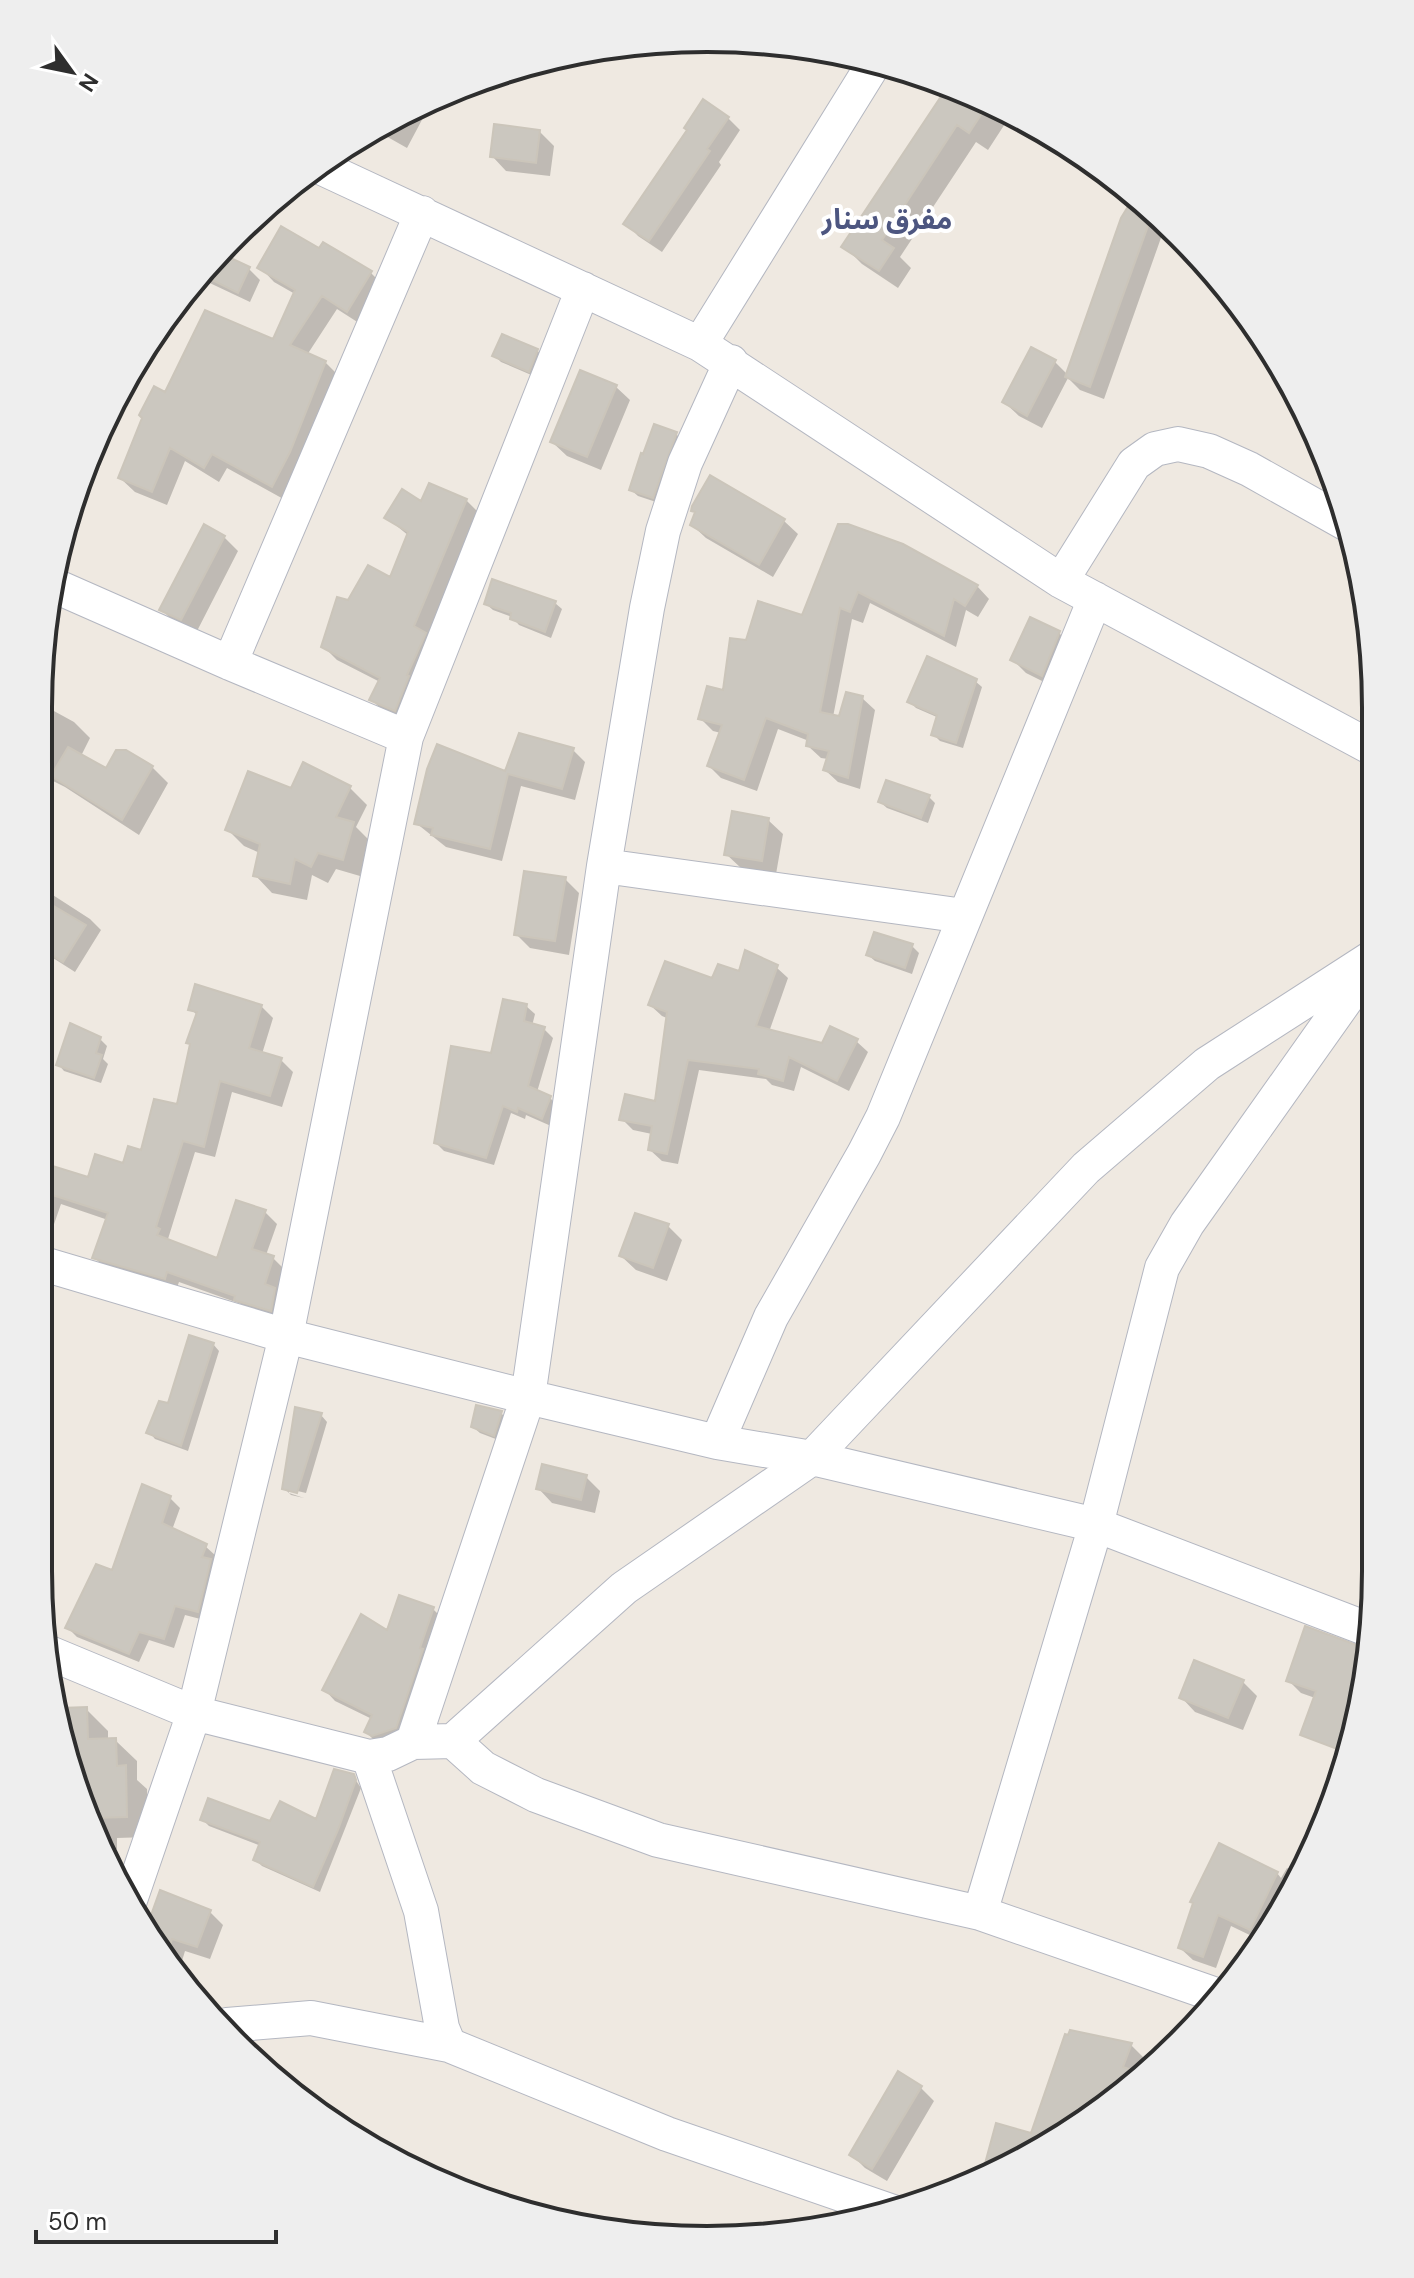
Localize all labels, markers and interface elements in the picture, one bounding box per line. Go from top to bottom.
north arrow [32,32,112,112]
text: N [72,68,105,97]
district label: مفرق سنار [821,201,952,238]
scale bar [36,2194,276,2244]
text: 50 m [48,2206,107,2237]

